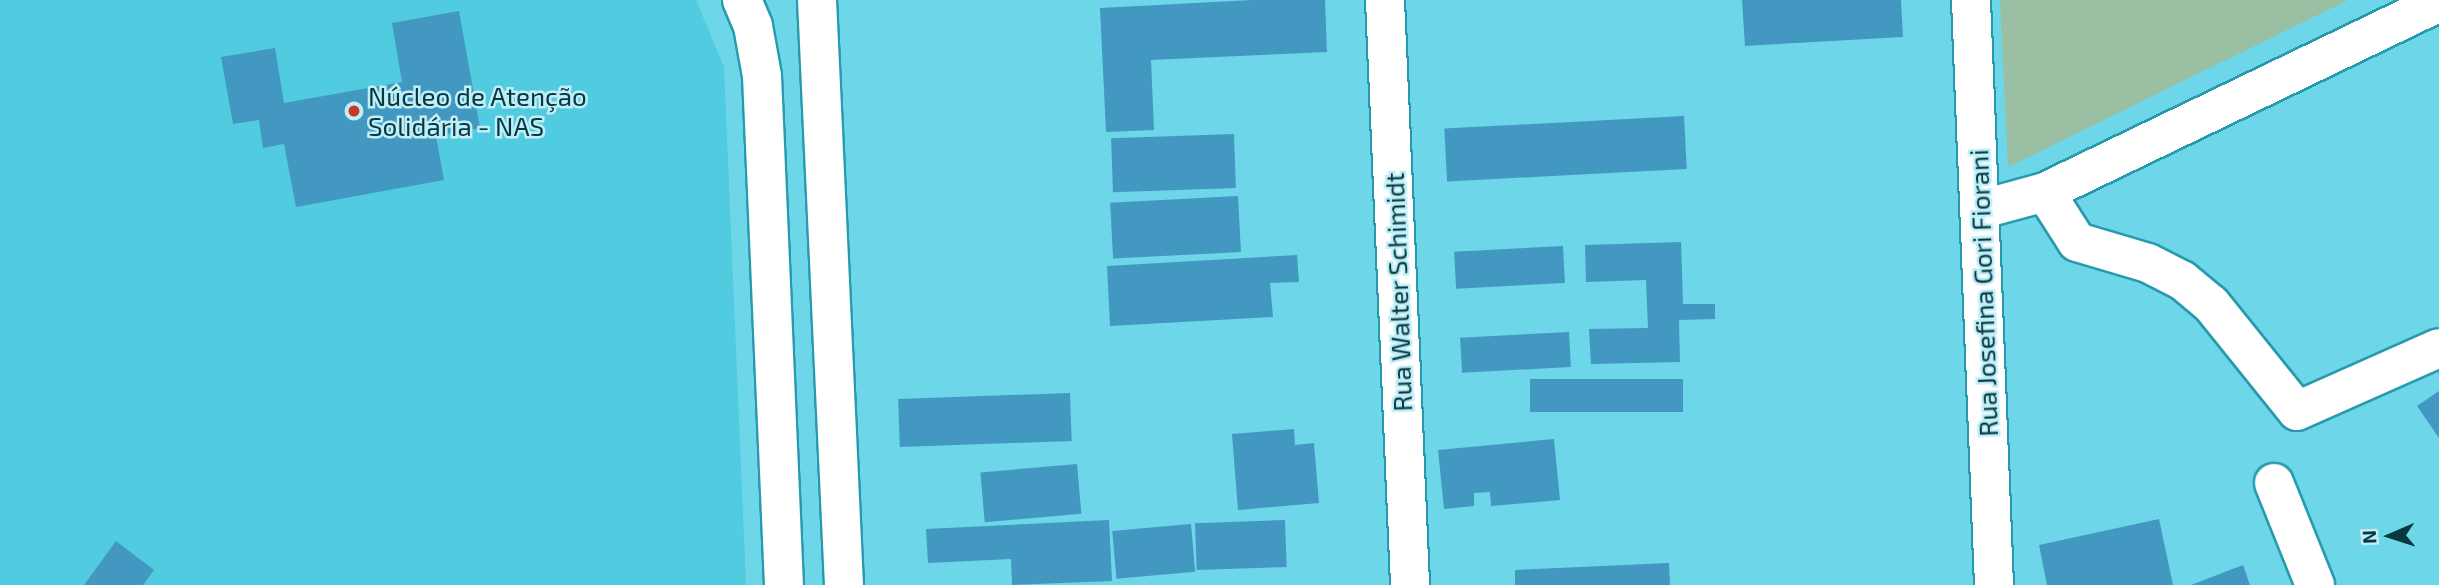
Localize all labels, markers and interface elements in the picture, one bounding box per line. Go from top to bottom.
place label: Núcleo de Atenção Solidária - NAS [368,80,587,142]
marker: Núcleo de Atenção Solidária - NAS [346,103,362,119]
street label: Rua Josefina Gori Fiorani [1962,149,2004,437]
street label: Rua Walter Schimidt [1378,171,1418,413]
north arrow [2355,501,2425,571]
text: N [2357,530,2380,545]

